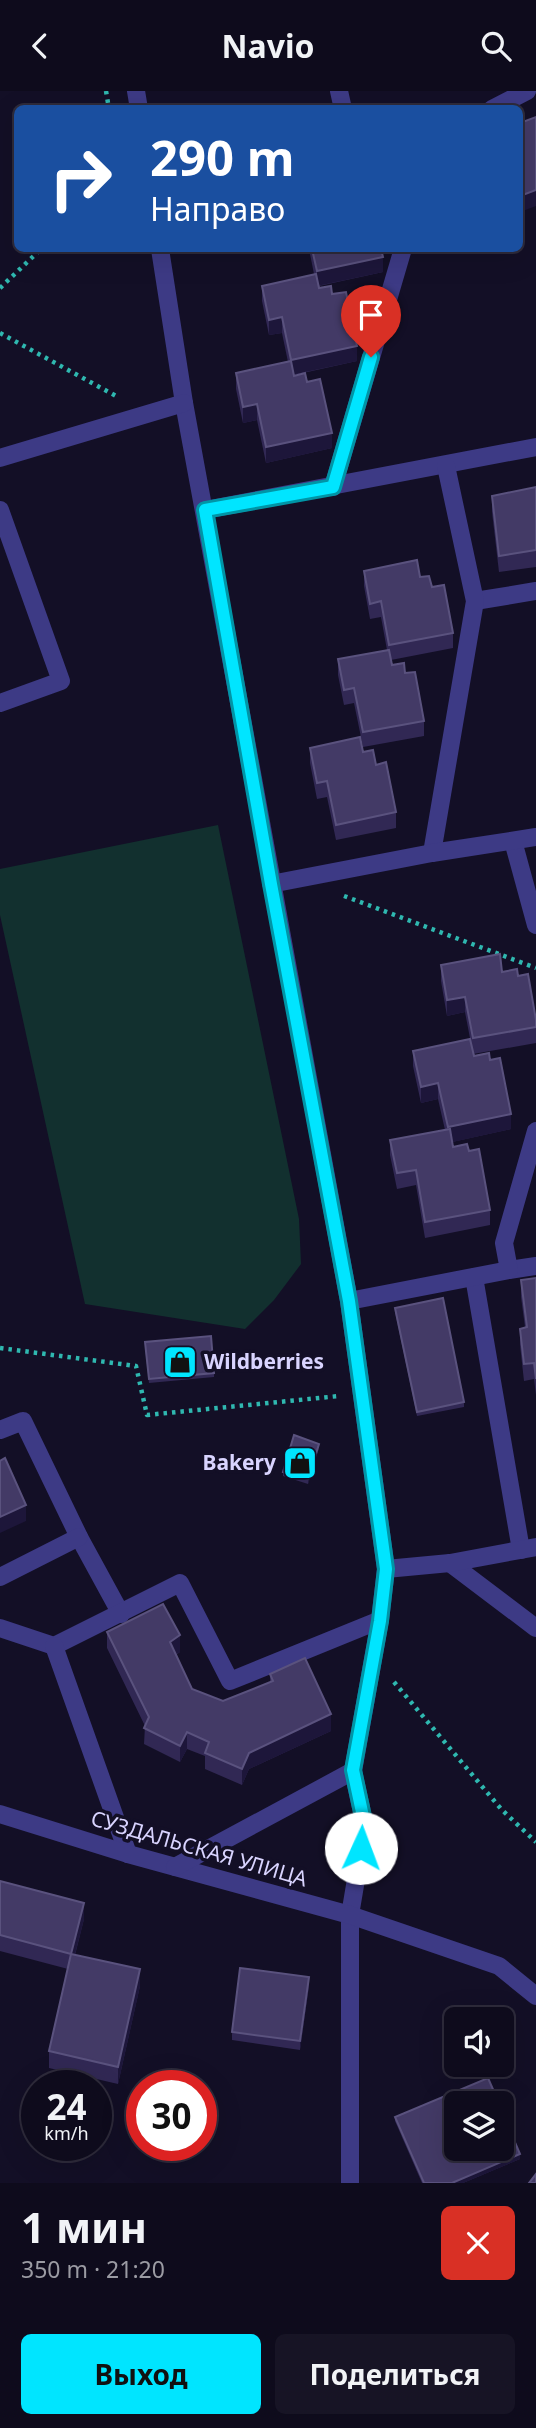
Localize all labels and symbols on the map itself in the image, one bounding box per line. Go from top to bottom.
pin [341,285,401,357]
shop icon: Wildberries [161,1343,199,1381]
place label: Wildberries [204,1347,324,1375]
shop icon: Bakery [281,1444,319,1482]
place label: Bakery [203,1448,276,1476]
street label: СУЗДАЛЬСКАЯ УЛИЦА [88,1804,311,1893]
position arrow [324,1811,398,1885]
speed limit sign: 30 [126,2070,217,2161]

